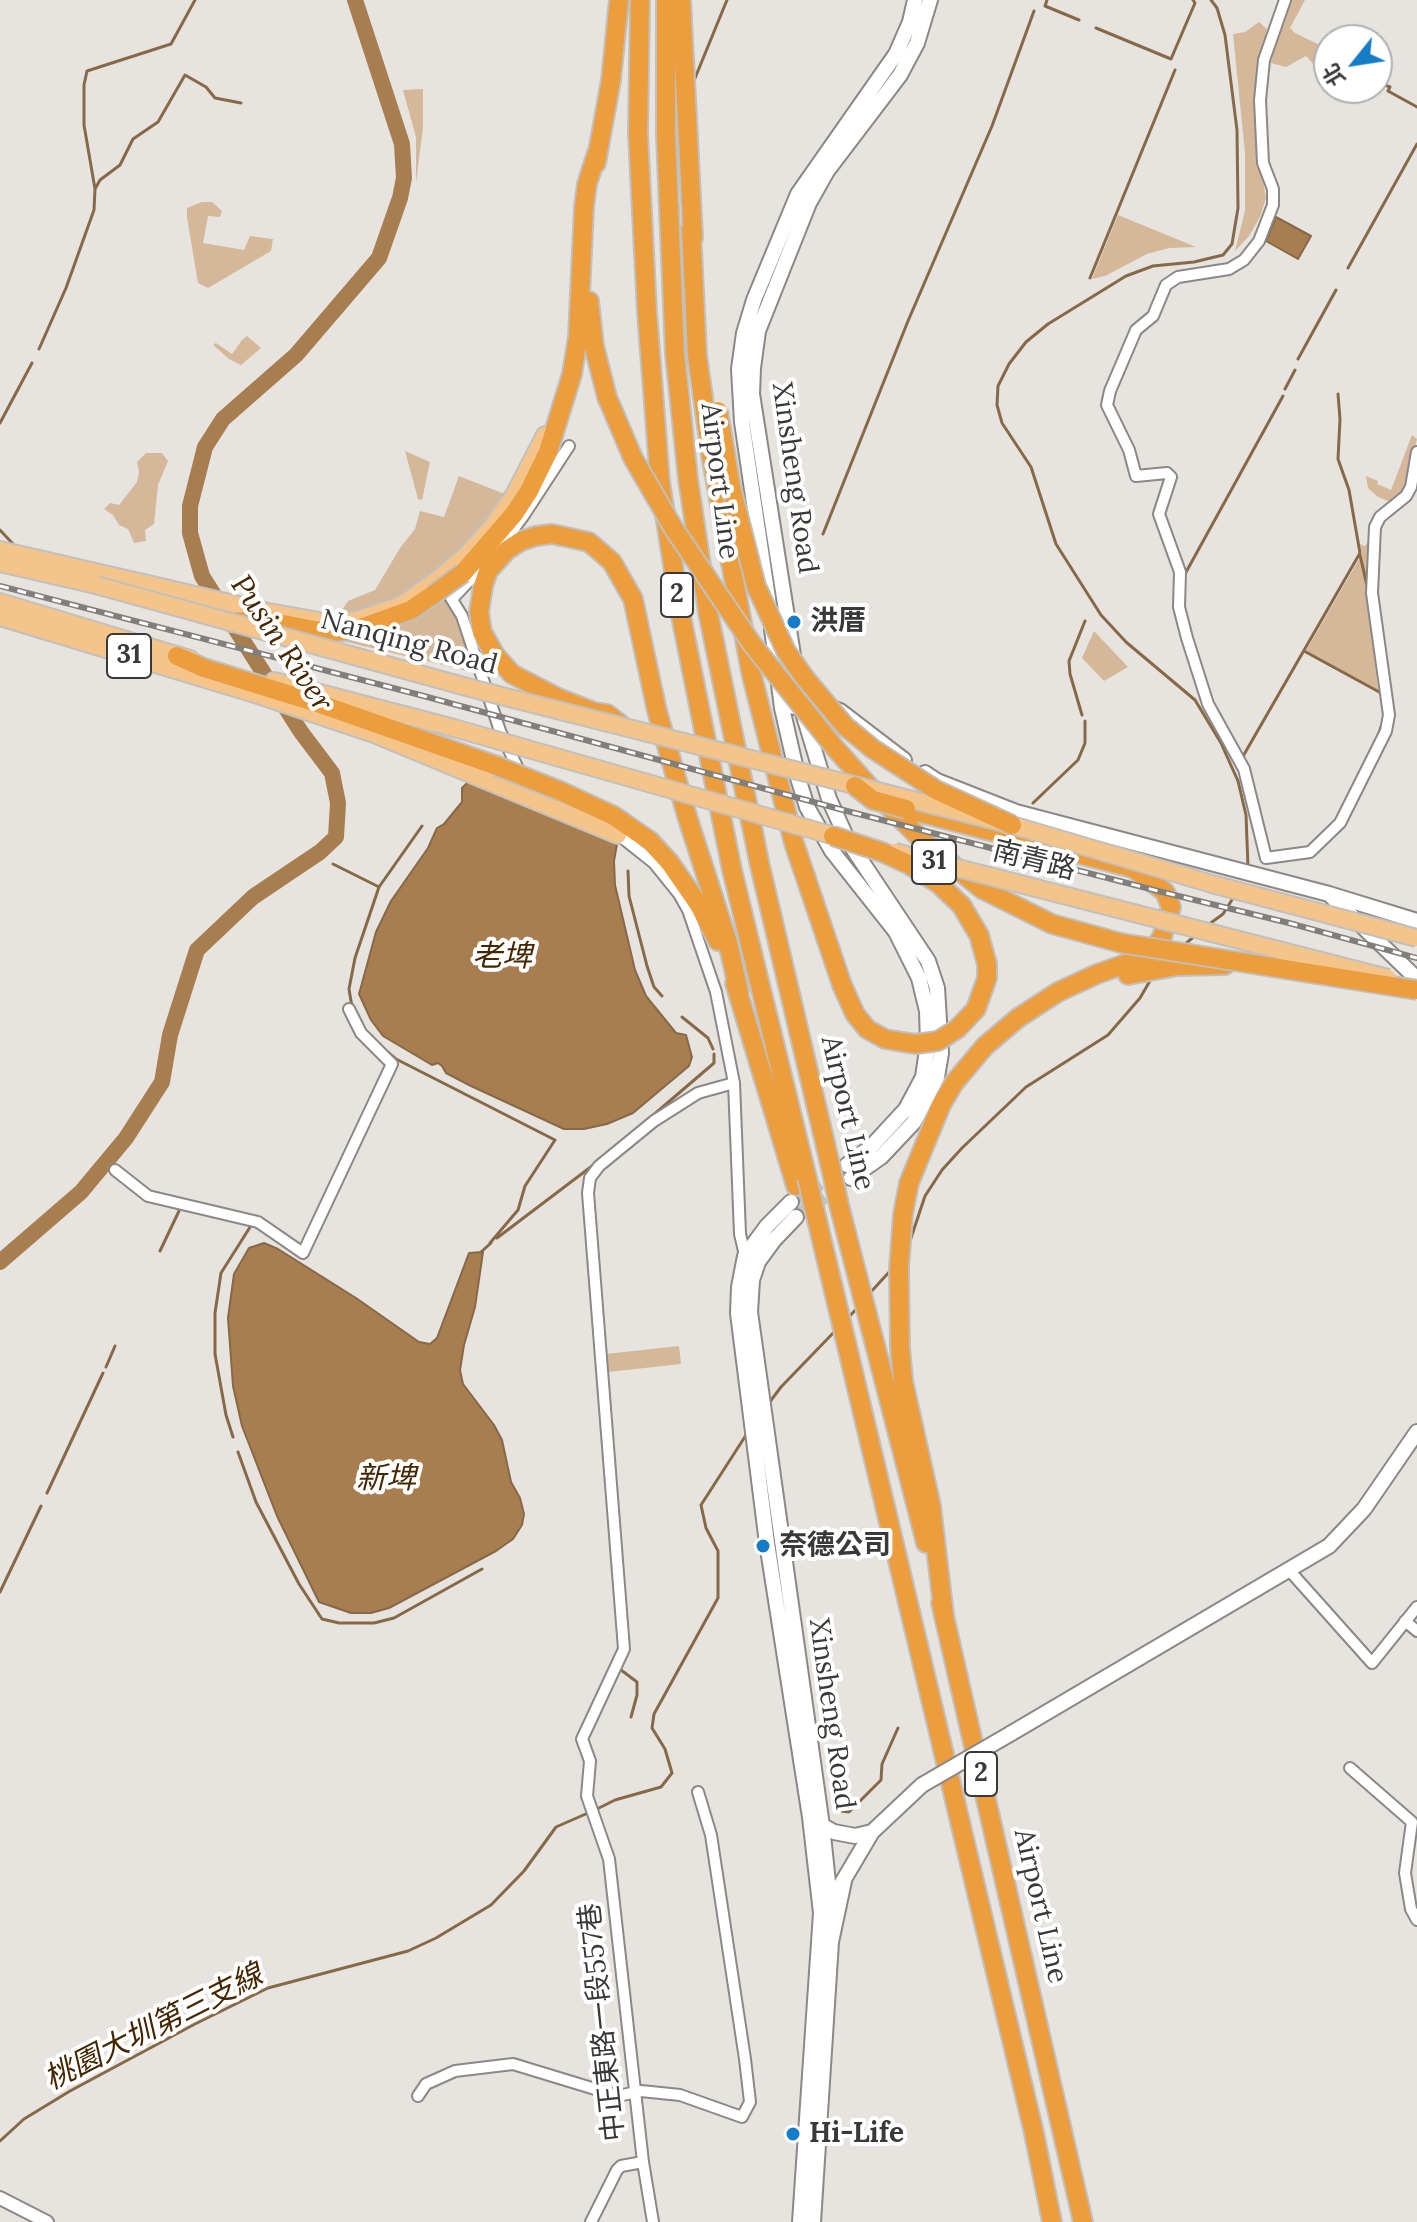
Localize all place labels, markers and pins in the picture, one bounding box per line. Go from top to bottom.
place label: 洪厝 [810,605,866,639]
marker: 洪厝 [785,613,803,631]
place label: 奈德公司 [779,1529,891,1563]
marker: 奈德公司 [754,1537,772,1555]
place label: Hi-Life [809,2117,904,2151]
marker: Hi-Life [784,2125,802,2143]

